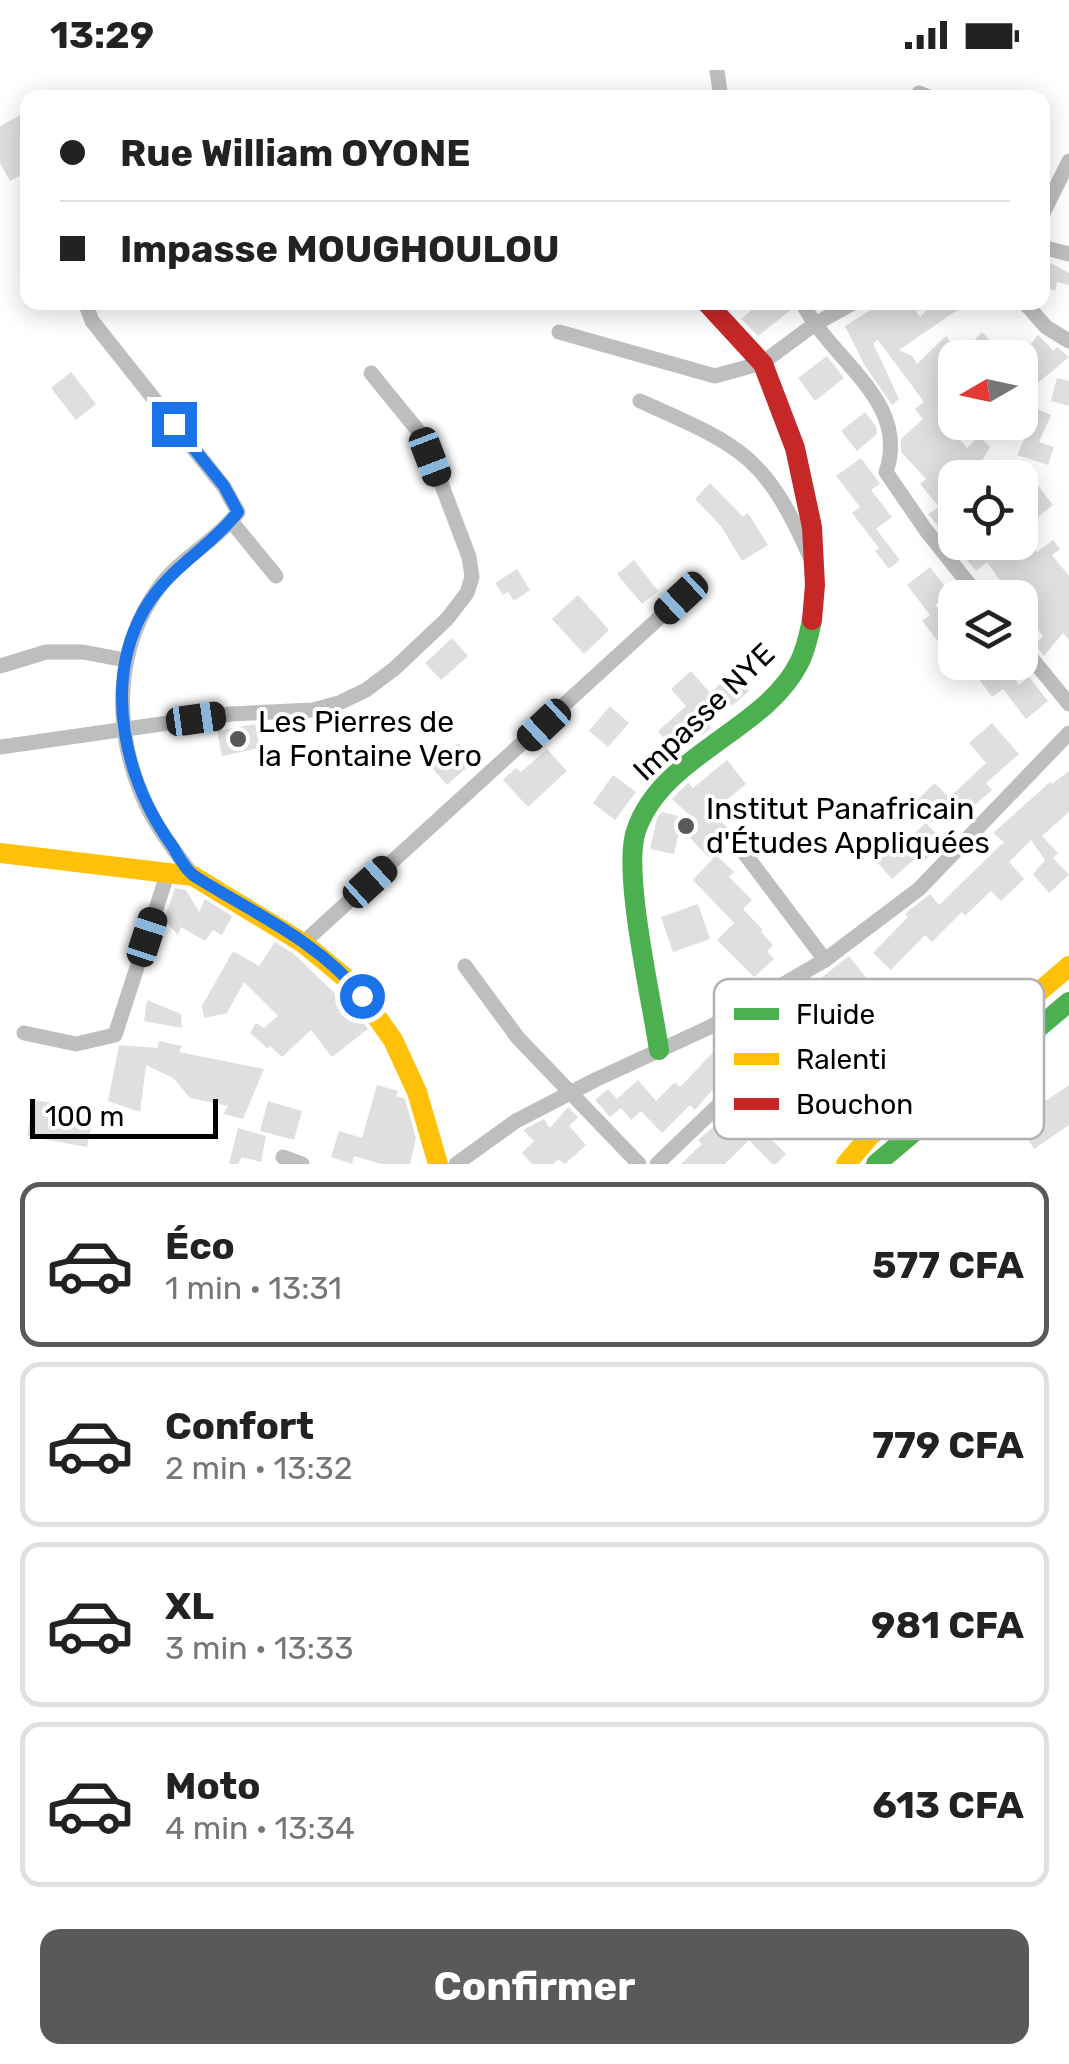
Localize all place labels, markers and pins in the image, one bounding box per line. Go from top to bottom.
place label: Les Pierres de la Fontaine Vero [258,704,482,774]
marker: Les Pierres de la Fontaine Vero [227,728,249,750]
place label: Institut Panafricain d'Études Appliquées [706,791,990,861]
marker: Institut Panafricain d'Études Appliquées [675,815,697,837]

